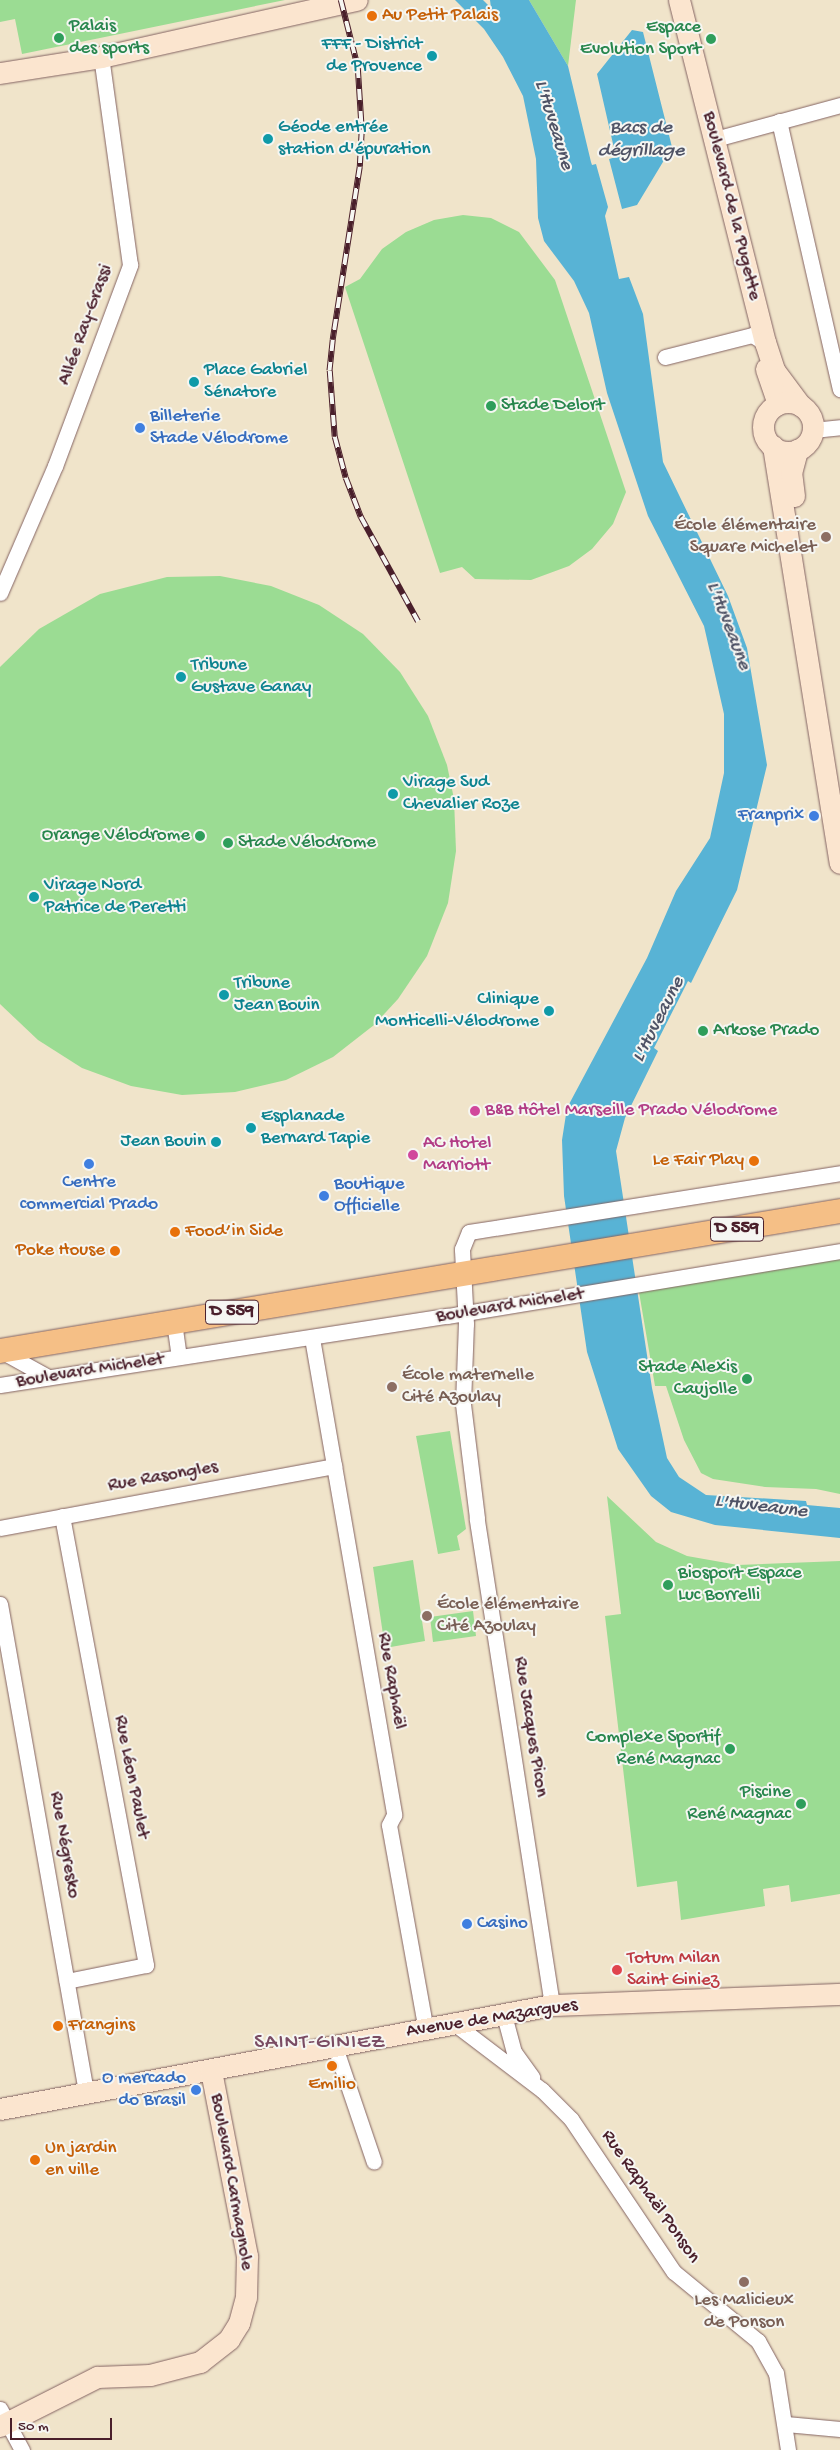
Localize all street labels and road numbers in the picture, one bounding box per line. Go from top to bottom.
street label: Boulevard de la Pugette [697,109,765,303]
street label: Allée Ray-Grassi [54,261,118,389]
road number: D 559 [710,1214,764,1244]
street label: Boulevard Michelet [434,1283,586,1329]
road number: D 559 [204,1296,260,1328]
street label: Boulevard Michelet [14,1348,166,1394]
street label: Rue Rasongles [106,1456,220,1498]
street label: Rue Raphaël [371,1631,411,1731]
street label: Rue Jacques Picon [508,1655,552,1799]
street label: Rue Léon Paulet [108,1713,154,1841]
street label: Rue Négresko [43,1790,85,1900]
street label: Avenue de Mazargues [405,1994,579,2044]
street label: Boulevard Carmagnole [204,2092,258,2272]
street label: Rue Raphaël Ponson [595,2126,705,2268]

